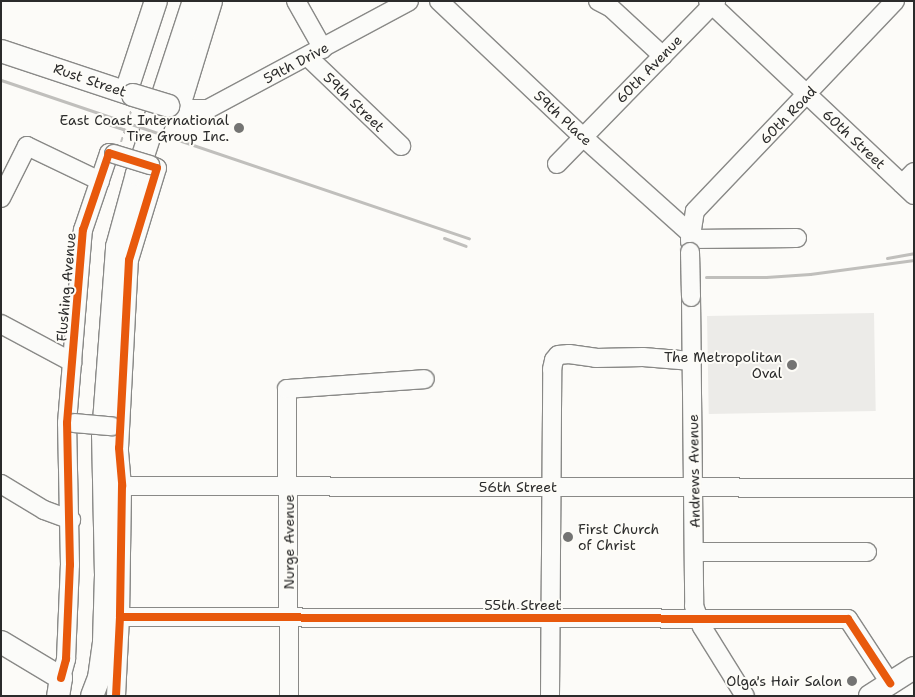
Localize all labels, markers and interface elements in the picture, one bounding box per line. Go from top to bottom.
street label: 60th Avenue [612,32,686,106]
street label: 59th Drive [261,39,331,87]
street label: Rust Street [51,60,129,100]
street label: 59th Street [320,69,388,135]
street label: 60th Road [756,83,820,147]
street label: 59th Place [531,87,595,149]
street label: 60th Street [819,106,889,172]
place label: East Coast International Tire Group Inc. [60,112,229,144]
marker: East Coast International Tire Group Inc. [233,122,245,134]
street label: Flushing Avenue [53,232,79,342]
place label: The Metropolitan Oval [664,349,782,382]
marker: The Metropolitan Oval [786,359,798,371]
street label: Andrews Avenue [685,414,703,528]
street label: 56th Street [479,479,557,495]
street label: Nurge Avenue [281,494,297,590]
place label: First Church of Christ [578,521,659,554]
marker: First Church of Christ [562,531,574,543]
street label: 55th Street [484,597,562,613]
place label: Olga's Hair Salon [726,673,842,689]
marker: Olga's Hair Salon [846,675,858,687]

